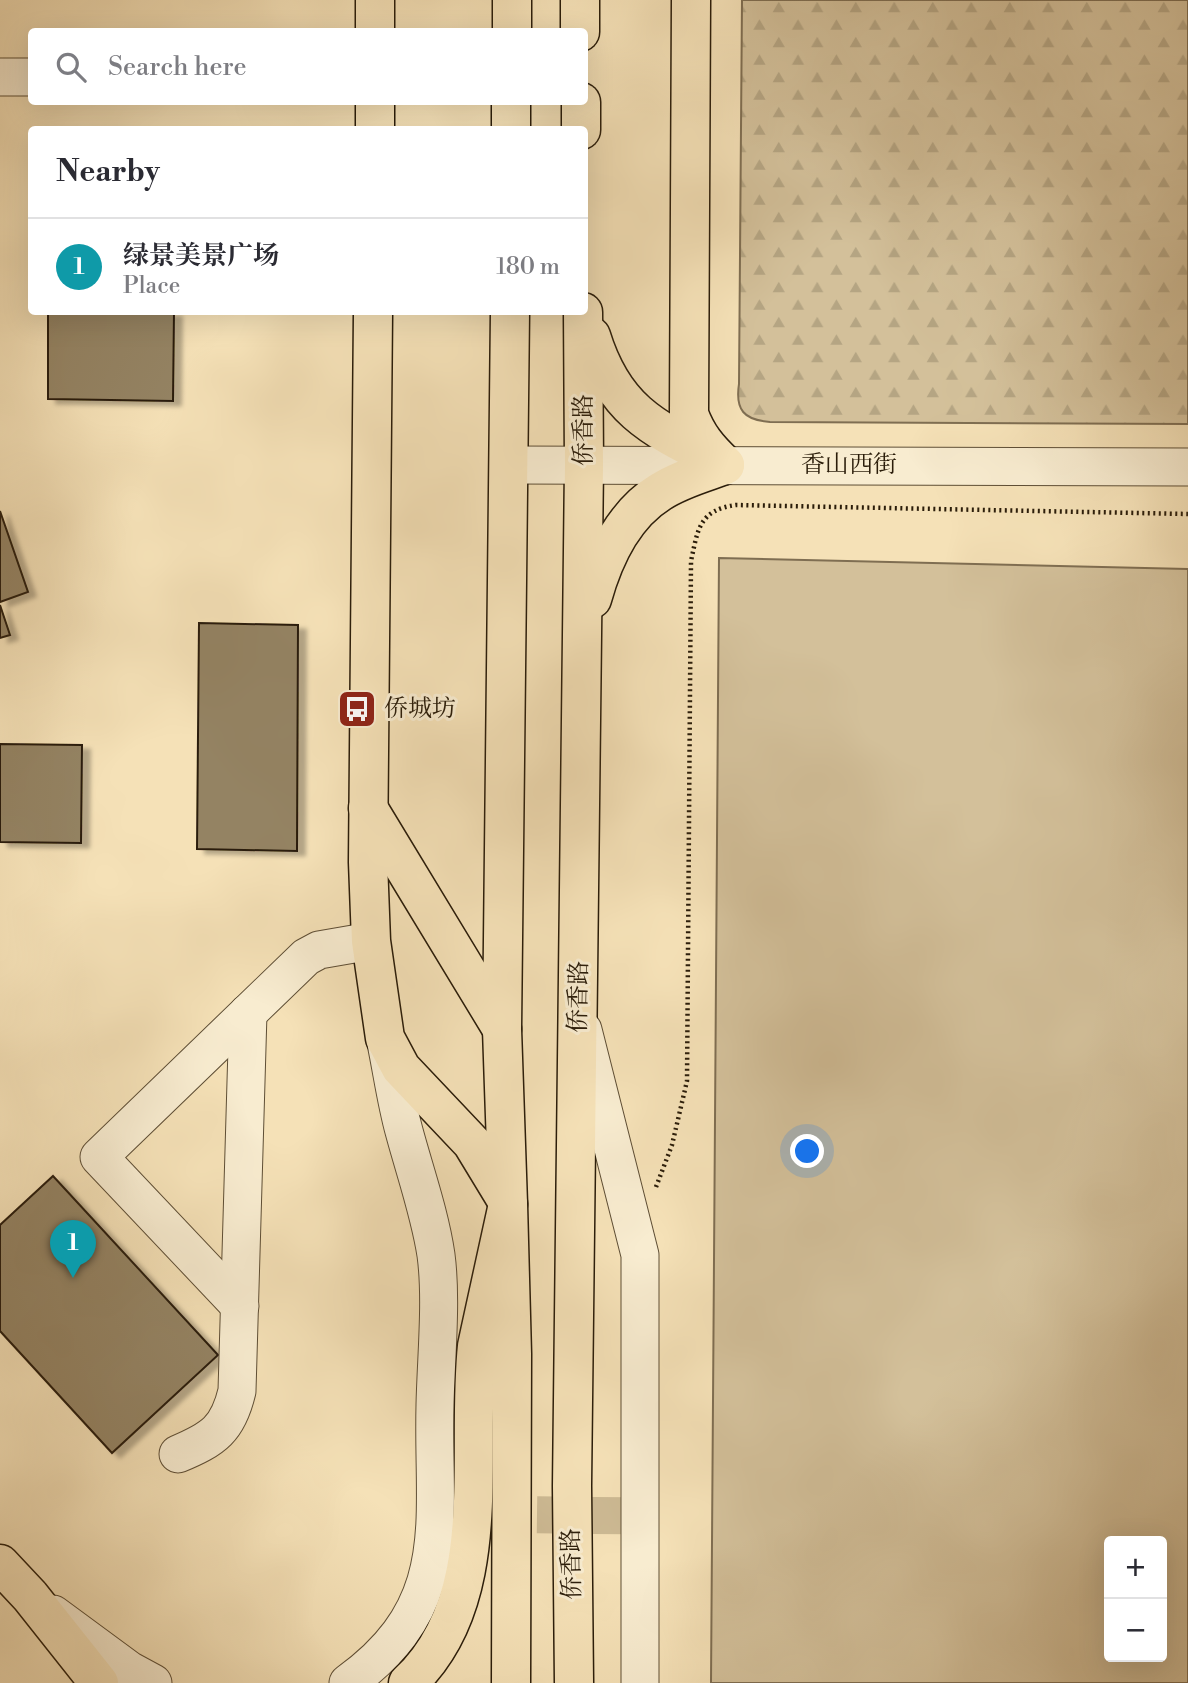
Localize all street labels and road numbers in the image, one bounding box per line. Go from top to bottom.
street label: 侨香路 [569,394,599,466]
street label: 香山西街 [801,450,897,480]
street label: 侨香路 [563,961,595,1033]
street label: 侨香路 [556,1528,588,1600]

